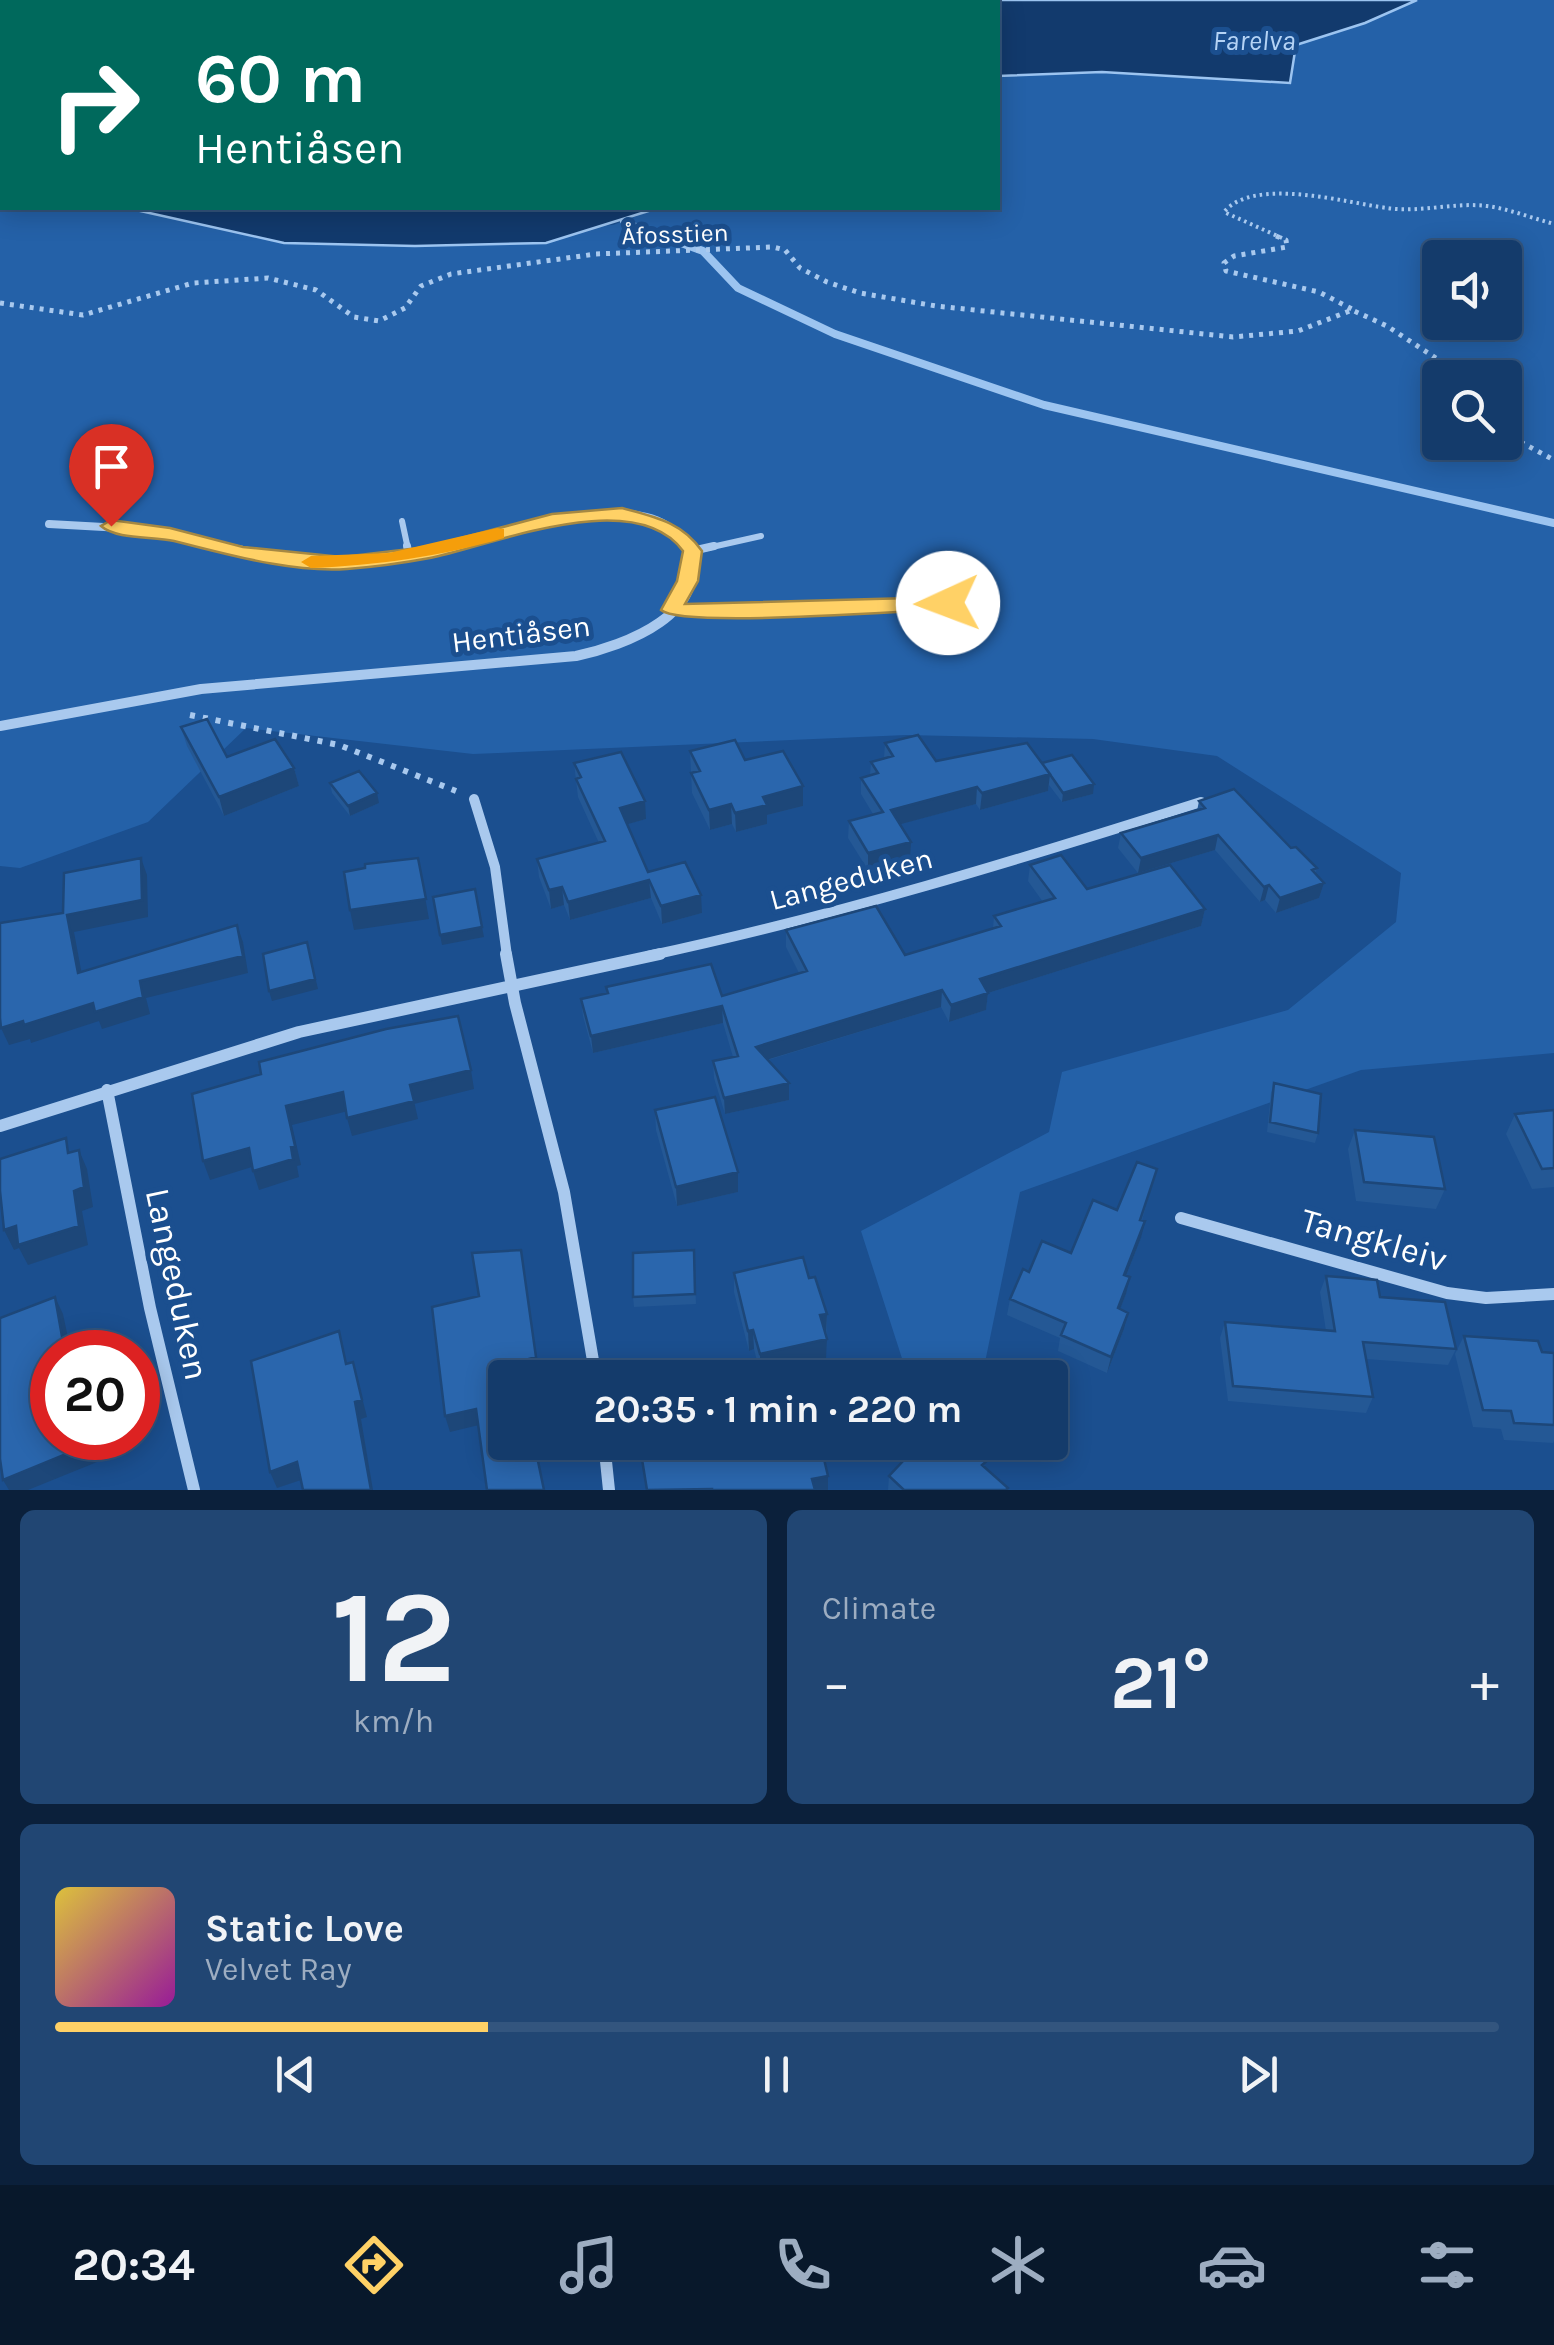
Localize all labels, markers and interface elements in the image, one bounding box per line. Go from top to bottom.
water label: Farelva [1212,24,1296,57]
text: 60 m [195,38,366,120]
icon: right [30,40,160,170]
text: Hentiåsen [195,122,404,174]
street label: Åfosstien [621,218,729,250]
map controls [1422,240,1522,460]
button: sound [1422,240,1522,340]
button: search [1422,360,1522,460]
pin [69,424,154,527]
icon: arrive [84,439,139,494]
position arrow [896,551,1000,655]
street label: Hentiåsen [450,608,592,660]
street label: Langeduken [766,840,936,918]
street label: Langeduken [137,1184,217,1384]
street label: Tangkleiv [1296,1200,1452,1280]
speed limit sign: 20 [30,1330,160,1460]
text: 20:35 · 1 min · 220 m [594,1387,962,1432]
text: 12 [331,1562,456,1714]
text: Climate [822,1590,936,1627]
text: 21° [1110,1639,1211,1727]
text: − [822,1651,851,1715]
text: + [1470,1651,1499,1715]
text: km/h [353,1703,434,1740]
text: Static Love [205,1906,404,1951]
text: Velvet Ray [205,1951,352,1988]
icon: previous [268,2047,323,2102]
icon: pause [749,2047,804,2102]
icon: next [1231,2047,1286,2102]
icon: directions [339,2230,409,2300]
icon: music [554,2230,624,2300]
icon: phone [768,2230,838,2300]
icon: climate [983,2230,1053,2300]
icon: car [1197,2230,1267,2300]
icon: filters [1412,2230,1482,2300]
text: 20:34 [72,2239,195,2291]

